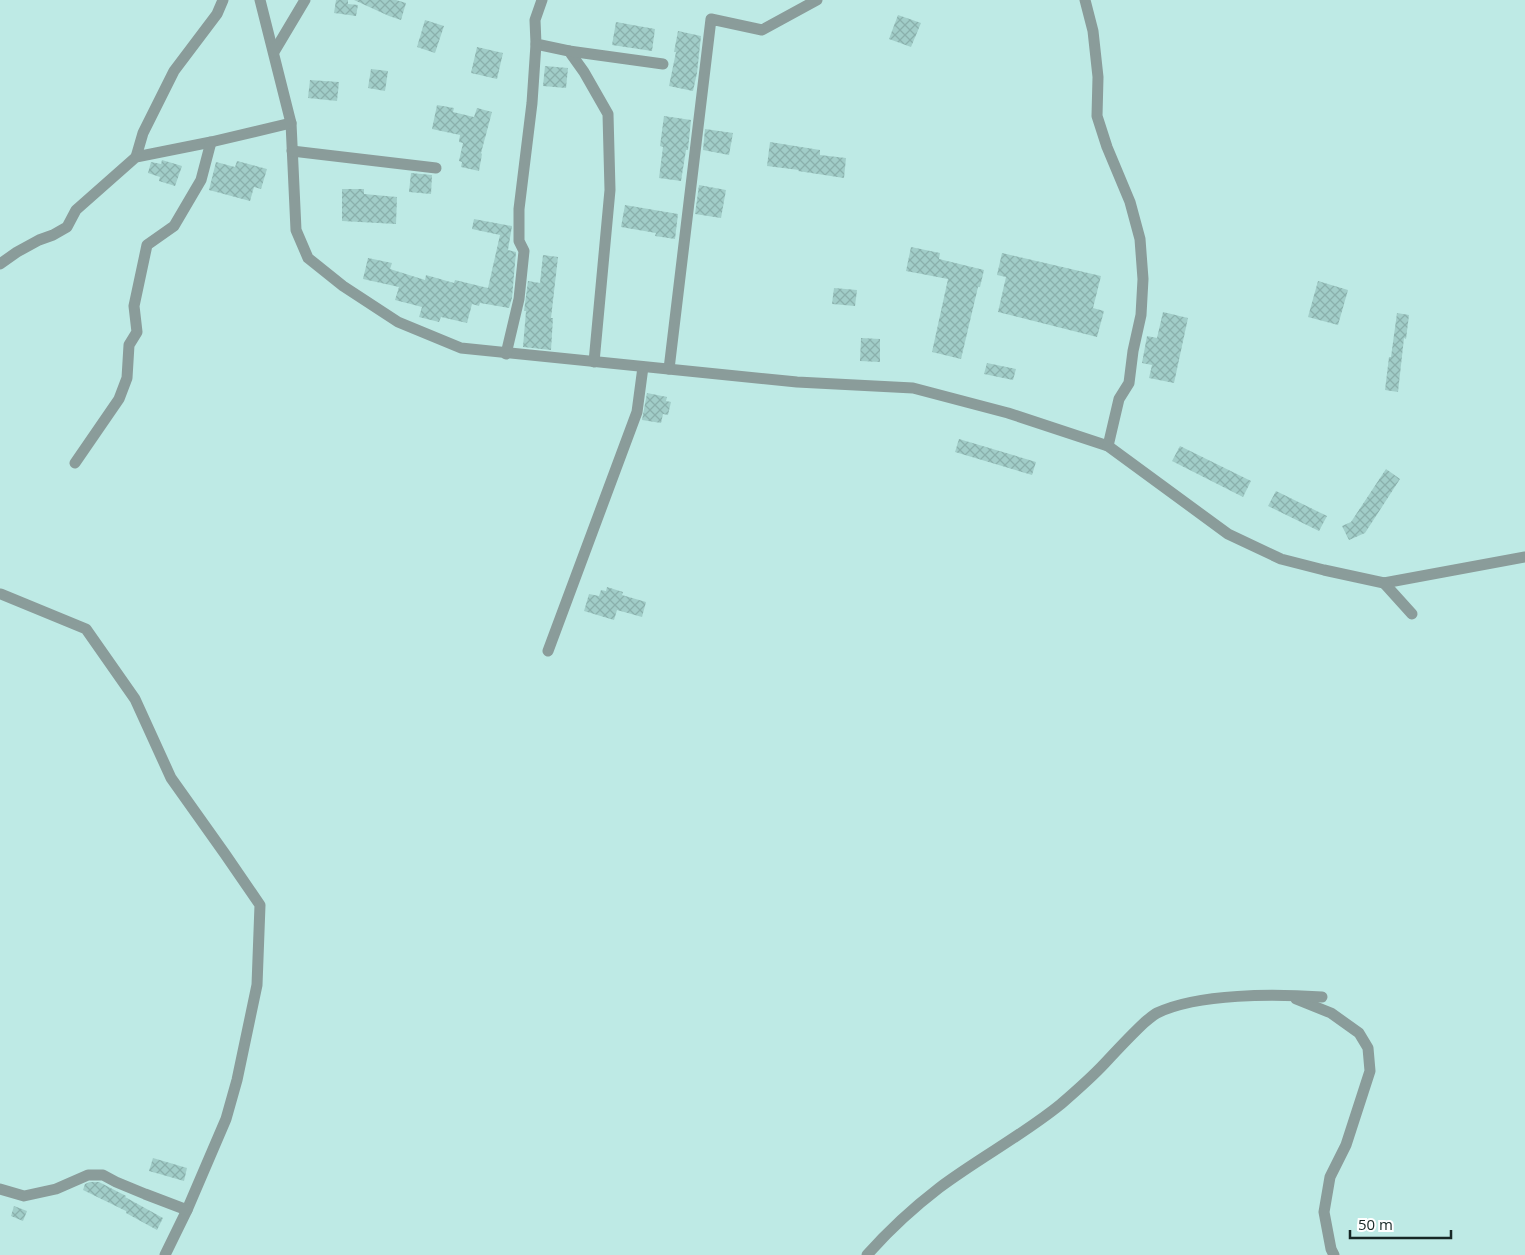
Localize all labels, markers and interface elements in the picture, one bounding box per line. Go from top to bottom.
scale bar [1350,1208,1451,1240]
text: 50 m [1358,1214,1393,1234]

